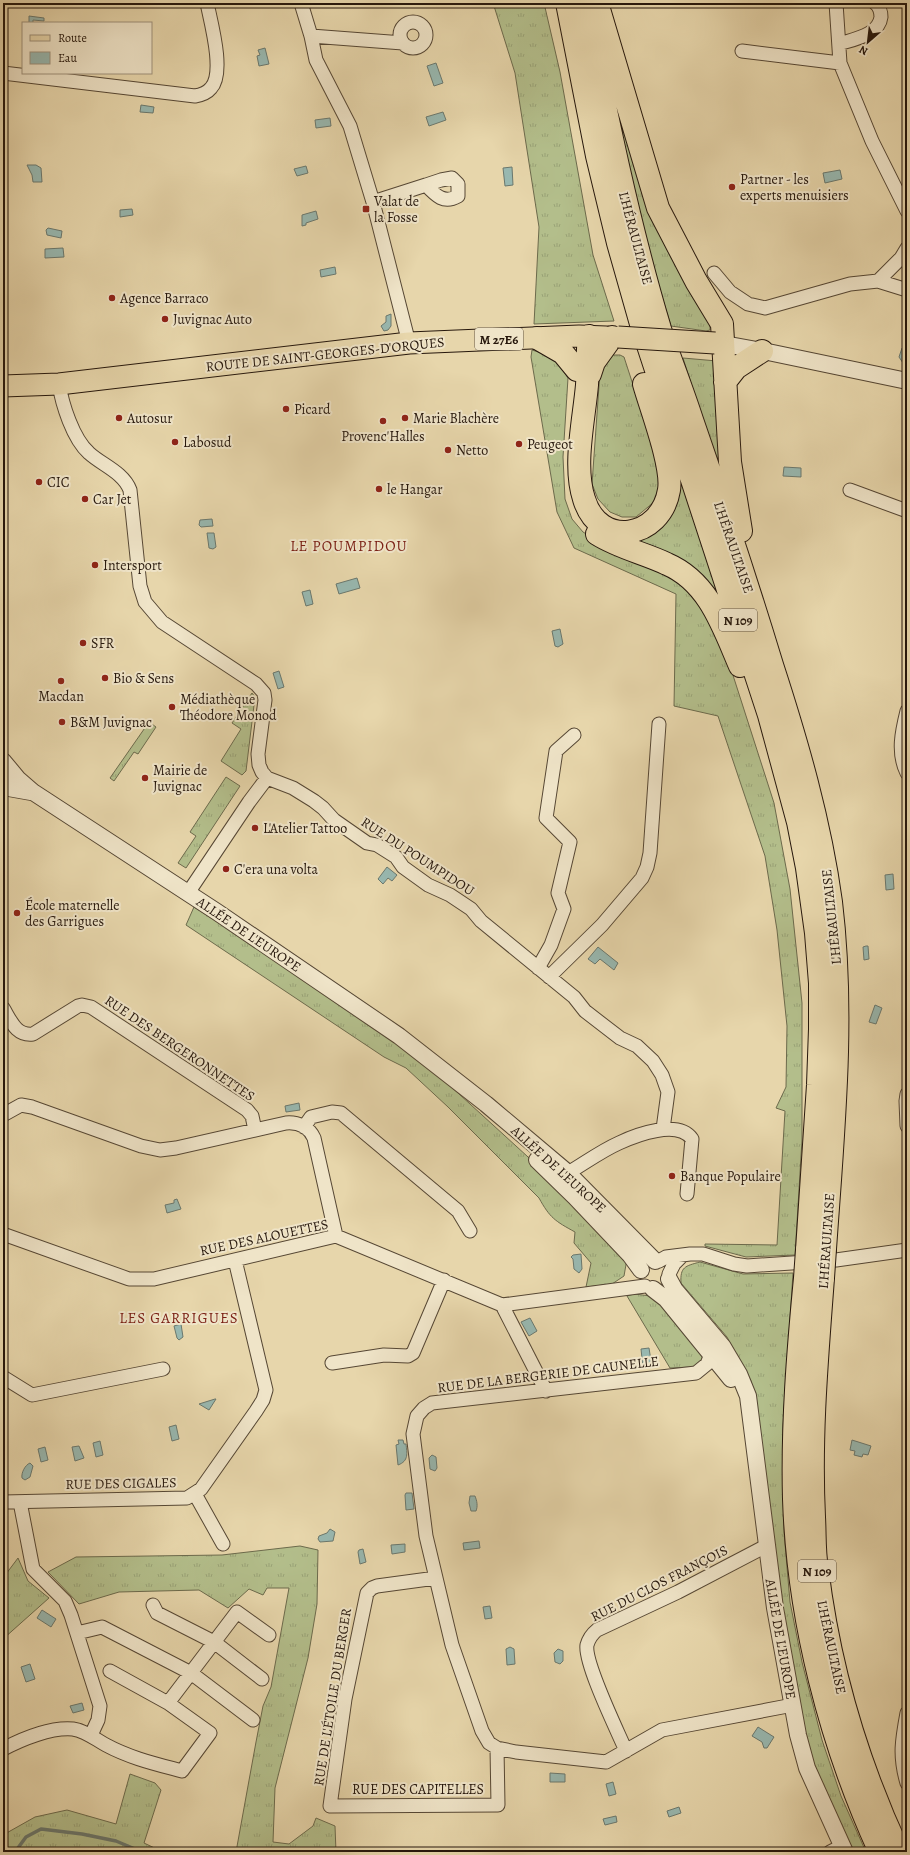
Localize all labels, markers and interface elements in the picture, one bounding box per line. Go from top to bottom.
legend [22,22,152,74]
north arrow [848,22,888,62]
text: Route [58,30,87,46]
text: N [856,42,871,59]
text: Eau [58,50,77,66]
place label: Partner - les experts menuisiers [740,170,849,205]
marker: Partner - les experts menuisiers [727,182,737,192]
street label: L'HÉRAULTAISE [614,189,657,287]
place label: Valat de la Fosse [373,192,419,227]
marker: Valat de la Fosse [361,204,371,214]
place label: Agence Barraco [119,289,209,308]
marker: Agence Barraco [107,293,117,303]
place label: Juvignac Auto [173,310,252,329]
marker: Juvignac Auto [160,314,170,324]
road number: M 27E6 [475,328,523,350]
street label: ROUTE DE SAINT-GEORGES-D'ORQUES [205,333,445,376]
place label: Picard [294,400,331,419]
marker: Picard [281,404,291,414]
place label: Autosur [126,409,173,428]
place label: Marie Blachère [413,409,499,428]
marker: Autosur [114,413,124,423]
marker: Marie Blachère [400,413,410,423]
marker: Provenc'Halles [378,416,388,426]
place label: Provenc'Halles [341,427,425,446]
place label: Labosud [183,433,232,452]
place label: Peugeot [527,435,573,454]
marker: Labosud [170,437,180,447]
marker: Peugeot [514,439,524,449]
place label: Netto [456,441,488,460]
marker: Netto [443,445,453,455]
place label: CIC [47,473,70,492]
marker: CIC [34,477,44,487]
place label: le Hangar [387,480,443,499]
marker: le Hangar [374,484,384,494]
place label: Car Jet [93,490,132,509]
marker: Car Jet [80,494,90,504]
street label: L'HÉRAULTAISE [709,499,758,596]
district label: LE POUMPIDOU [290,536,408,556]
place label: Intersport [103,556,162,575]
marker: Intersport [90,560,100,570]
road number: N 109 [719,609,757,631]
place label: SFR [91,634,115,653]
marker: SFR [78,638,88,648]
place label: Bio & Sens [113,669,174,688]
marker: Bio & Sens [100,673,110,683]
marker: Macdan [56,676,66,686]
place label: Macdan [38,687,84,706]
place label: Médiathèque Théodore Monod [180,690,277,725]
marker: Médiathèque Théodore Monod [167,702,177,712]
place label: B&M Juvignac [70,713,152,732]
marker: B&M Juvignac [57,717,67,727]
place label: Mairie de Juvignac [153,761,207,796]
marker: Mairie de Juvignac [140,773,150,783]
street label: RUE DU POUMPIDOU [357,813,478,900]
place label: L'Atelier Tattoo [263,819,347,838]
marker: L'Atelier Tattoo [250,823,260,833]
place label: C'era una volta [234,860,319,879]
marker: C'era una volta [221,864,231,874]
street label: L'HÉRAULTAISE [817,868,846,966]
street label: ALLÉE DE L'EUROPE [192,892,305,976]
place label: École maternelle des Garrigues [25,896,120,931]
marker: École maternelle des Garrigues [12,908,22,918]
street label: RUE DES BERGERONNETTES [101,991,259,1106]
street label: ALLÉE DE L'EUROPE [506,1121,610,1217]
place label: Banque Populaire [680,1167,781,1186]
marker: Banque Populaire [667,1171,677,1181]
street label: L'HÉRAULTAISE [814,1193,839,1290]
street label: RUE DES ALOUETTES [198,1215,330,1260]
district label: LES GARRIGUES [119,1308,239,1328]
street label: RUE DE LA BERGERIE DE CAUNELLE [436,1351,660,1398]
street label: RUE DES CIGALES [65,1473,177,1494]
street label: RUE DU CLOS FRANÇOIS [587,1541,731,1626]
road number: N 109 [798,1560,836,1582]
street label: ALLÉE DE L'EUROPE [760,1576,800,1701]
street label: L'HÉRAULTAISE [812,1598,851,1696]
street label: RUE DE L'ÉTOILE DU BERGER [309,1606,356,1787]
street label: RUE DES CAPITELLES [352,1780,484,1799]

